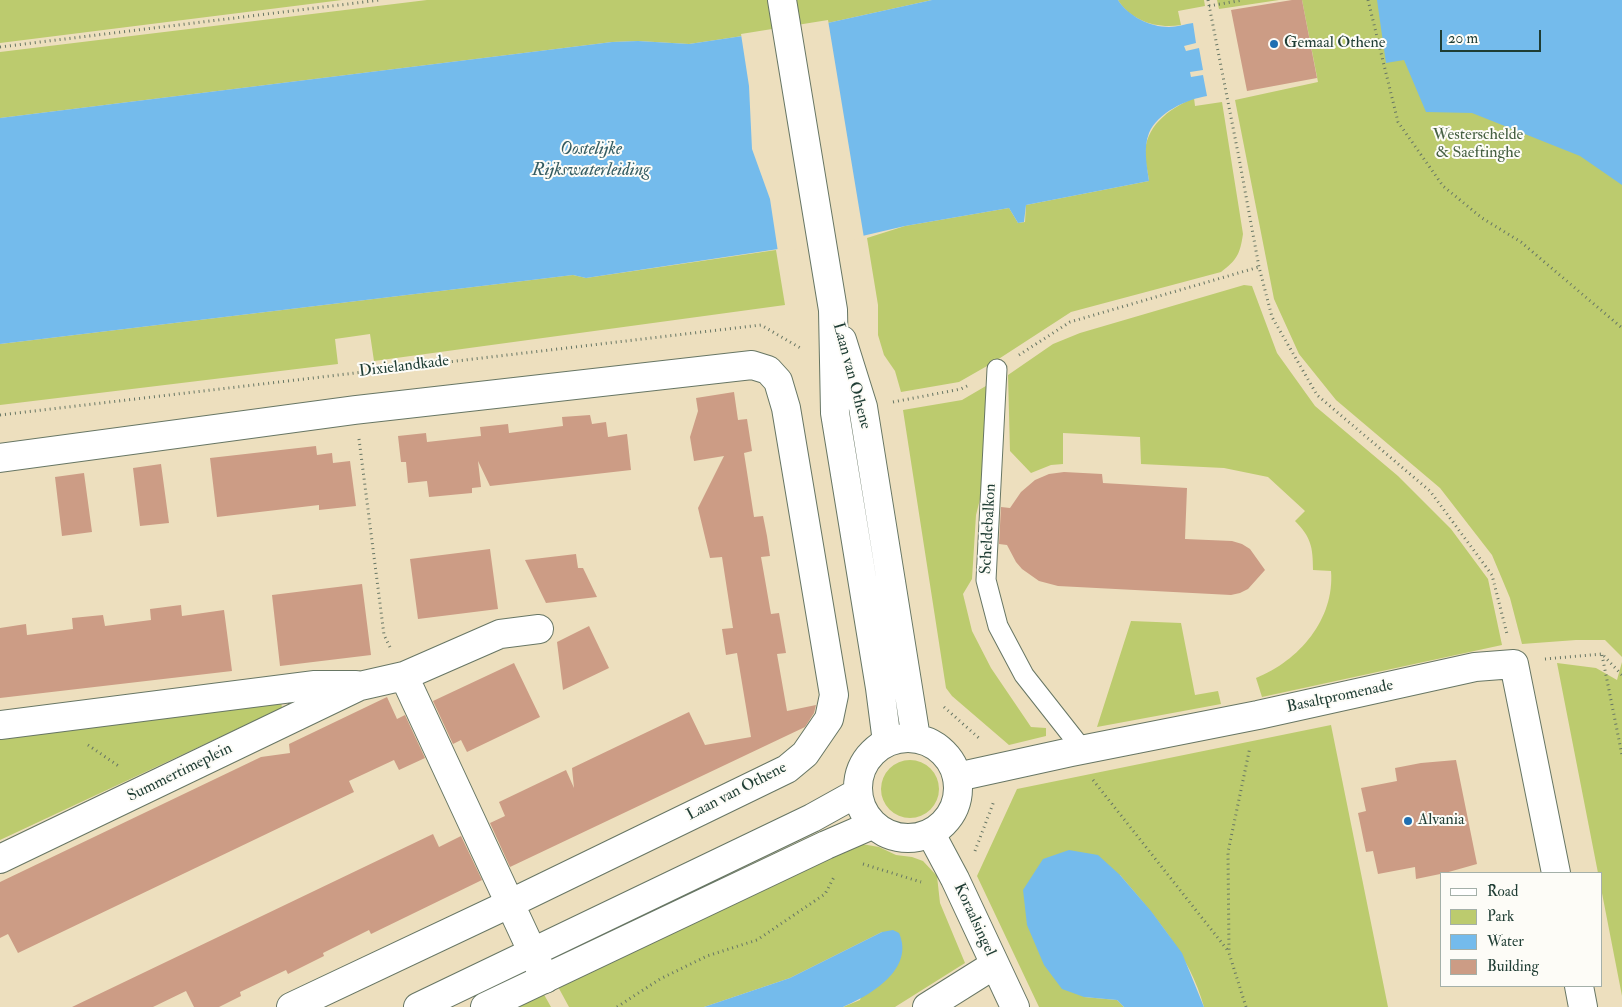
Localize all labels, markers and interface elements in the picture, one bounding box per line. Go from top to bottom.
scale bar [1442,20,1543,52]
text: 20 m [1448,29,1478,48]
place label: Gemaal Othene [1284,34,1385,54]
marker: Gemaal Othene [1268,38,1280,50]
park label: Westerschelde & Saeftinghe [1433,126,1523,164]
water label: Oostelijke Rijkswaterleiding [532,139,650,182]
street label: Laan van Othene [828,321,874,431]
street label: Dixielandkade [358,352,450,382]
street label: Scheldebalkon [977,483,1001,575]
street label: Basaltpromenade [1285,676,1395,718]
street label: Summertimeplein [124,739,236,807]
street label: Laan van Othene [684,759,790,825]
place label: Alvania [1418,811,1465,831]
marker: Alvania [1402,815,1414,827]
legend [1440,872,1602,987]
street label: Koraalsingel [949,880,999,960]
text: Road [1487,882,1518,901]
text: Park [1487,907,1514,926]
text: Water [1487,932,1524,951]
text: Building [1487,957,1539,976]

